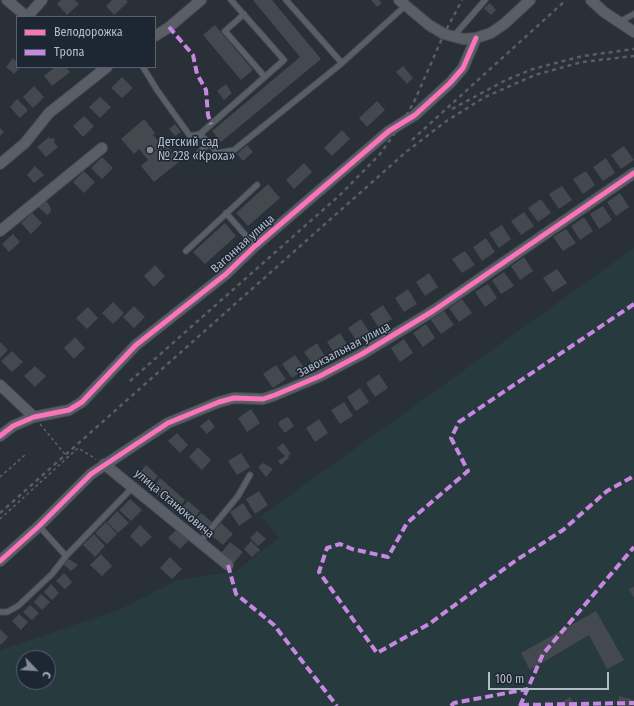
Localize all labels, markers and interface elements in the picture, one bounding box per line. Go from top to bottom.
legend [16,16,156,68]
text: Велодорожка [54,25,123,39]
text: Тропа [54,45,85,59]
place label: Детский сад № 228 «Кроха» [158,136,235,164]
marker: Детский сад № 228 «Кроха» [145,145,155,155]
street label: Вагонная улица [208,212,278,276]
street label: Завокзальная улица [295,319,393,381]
street label: улица Станюковича [131,466,217,542]
north arrow [16,650,56,690]
scale bar [490,664,611,690]
text: С [39,669,54,680]
text: 100 m [495,672,524,686]

